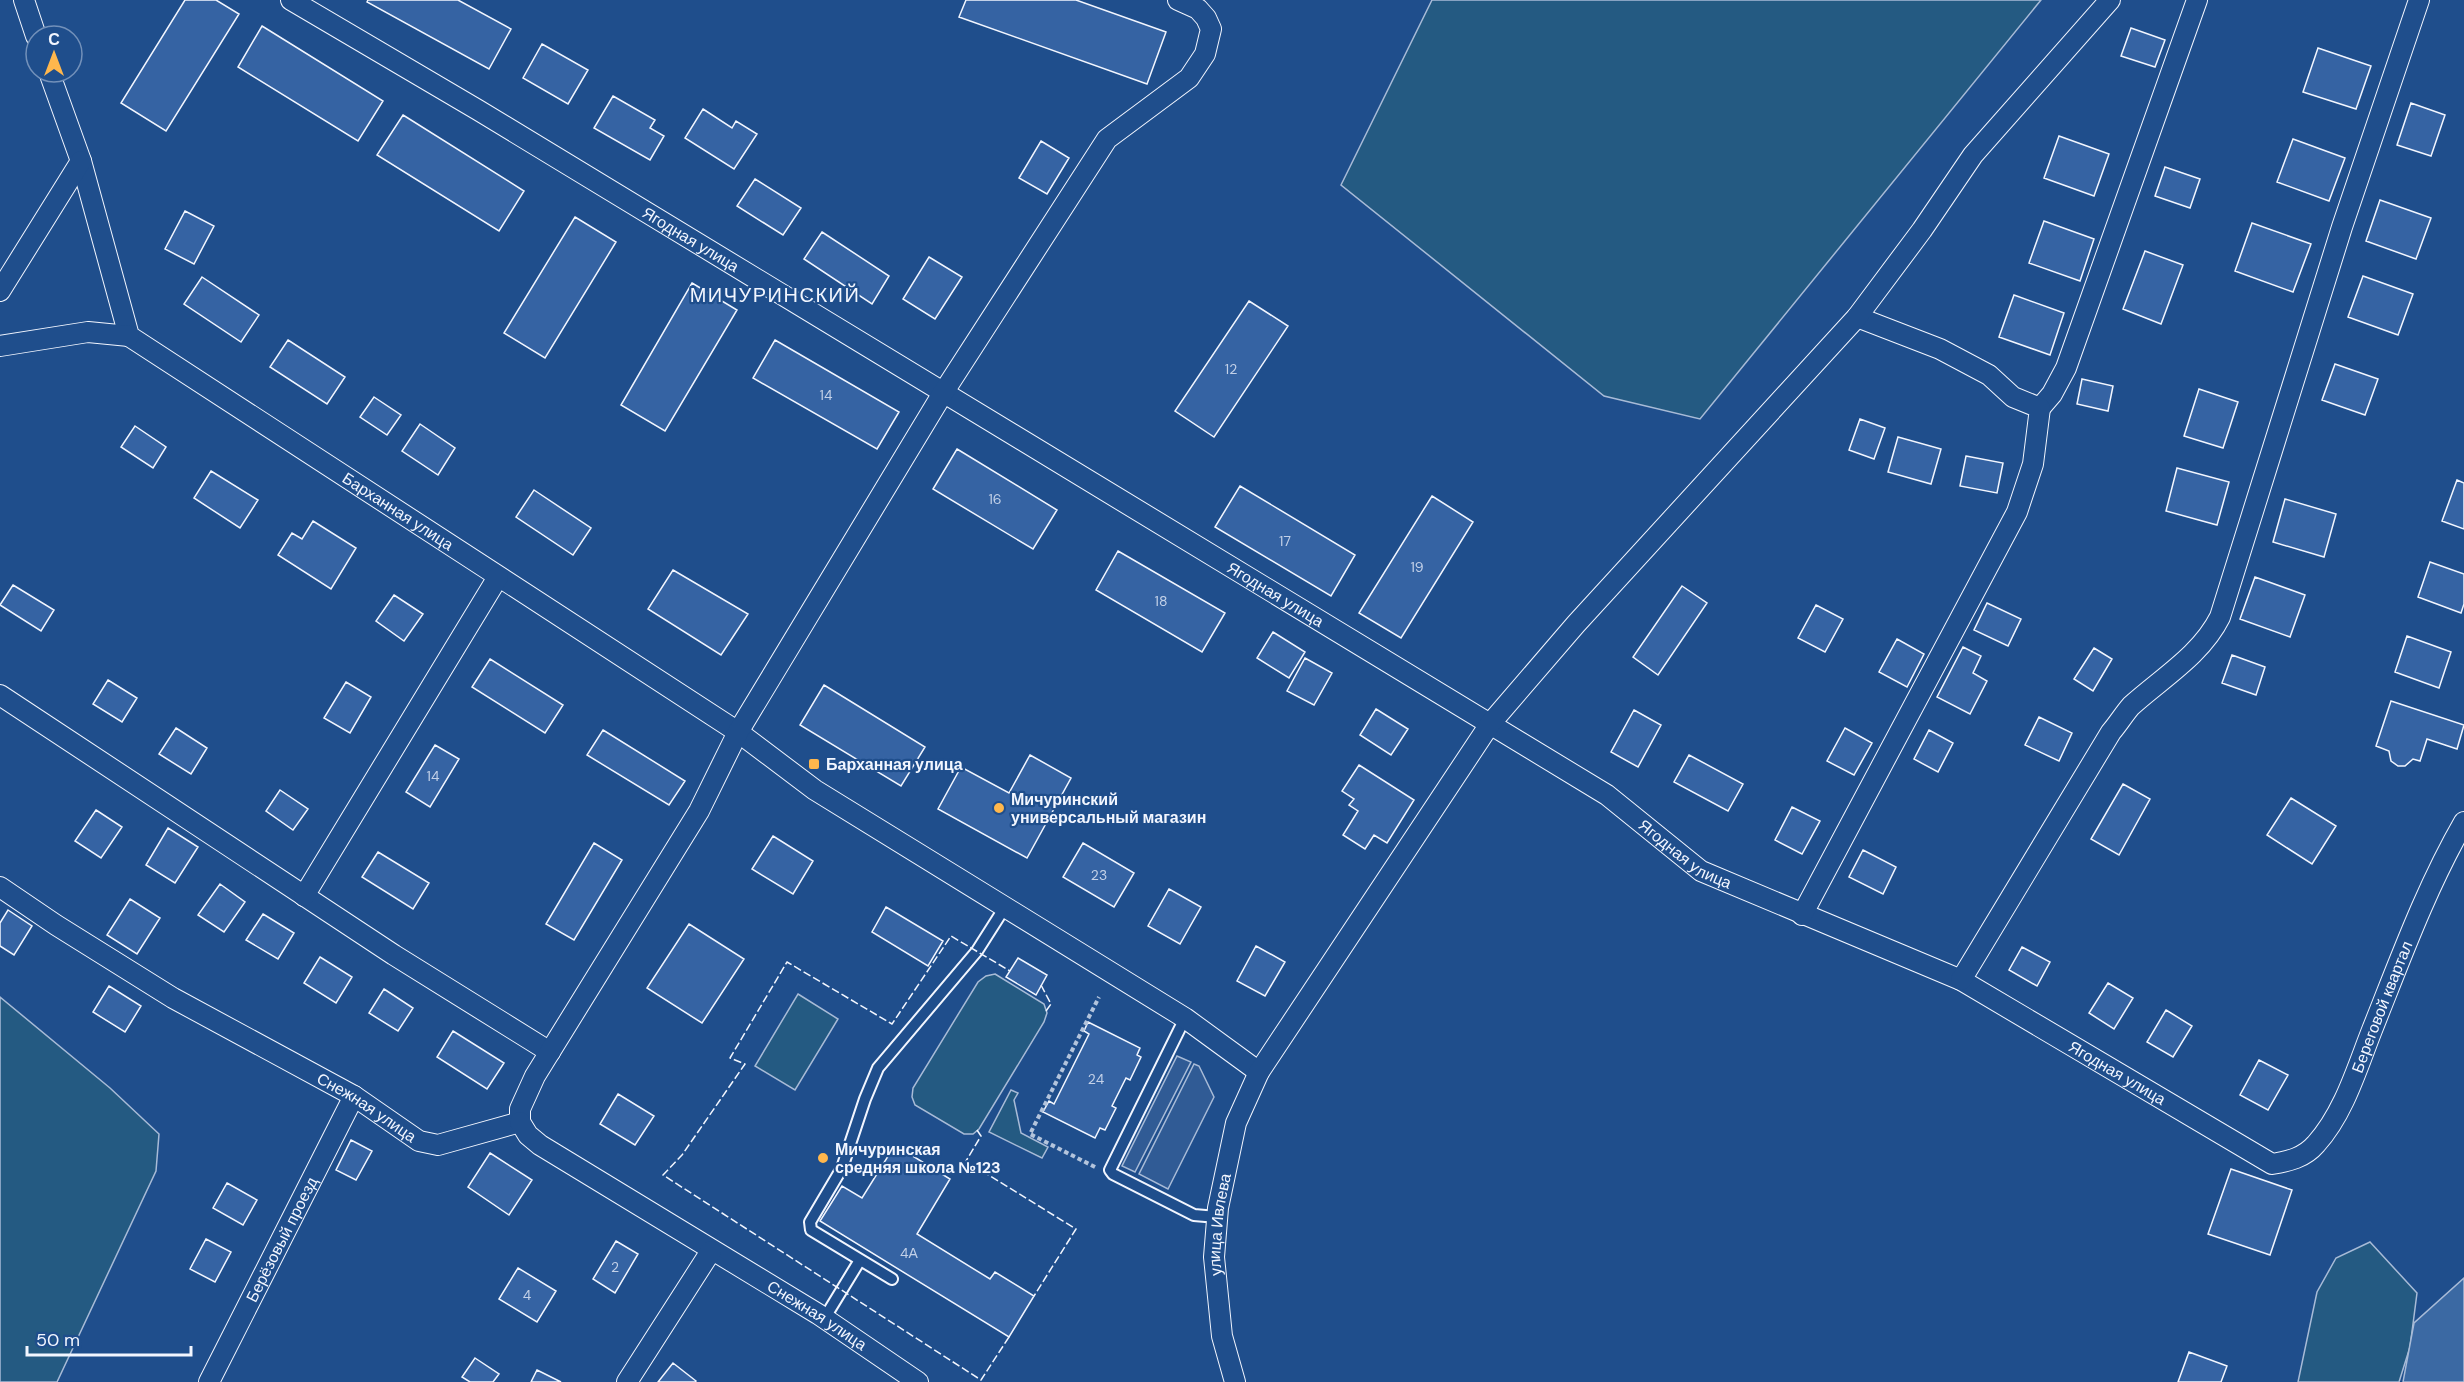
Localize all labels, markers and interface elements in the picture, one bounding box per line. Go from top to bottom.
north arrow [24,24,84,84]
text: С [48,29,60,50]
street label: Ягодная улица [638,202,743,277]
district label: МИЧУРИНСКИЙ [690,282,860,308]
house number: 12 [1225,360,1237,378]
house number: 14 [820,386,833,404]
street label: Барханная улица [338,468,457,555]
house number: 16 [988,490,1002,508]
house number: 17 [1279,532,1291,550]
street label: Ягодная улица [1223,557,1328,632]
house number: 19 [1410,558,1424,576]
house number: 18 [1155,592,1167,610]
place label: Барханная улица [826,754,963,775]
marker: Барханная улица [807,757,821,771]
house number: 14 [427,767,440,785]
place label: Мичуринский универсальный магазин [1011,789,1206,828]
marker: Мичуринский универсальный магазин [992,801,1006,815]
street label: Ягодная улица [1634,815,1735,894]
house number: 23 [1091,866,1107,884]
street label: Береговой квартал [2347,938,2417,1076]
street label: Ягодная улица [2065,1036,2170,1110]
street label: Снежная улица [313,1068,420,1147]
house number: 24 [1088,1070,1105,1088]
place label: Мичуринская средняя школа №123 [835,1139,1001,1178]
marker: Мичуринская средняя школа №123 [816,1151,830,1165]
street label: улица Ивлева [1204,1171,1236,1277]
street label: Берёзовый проезд [241,1173,323,1306]
house number: 4А [900,1244,919,1262]
house number: 2 [611,1258,619,1276]
street label: Снежная улица [763,1276,871,1355]
house number: 4 [523,1286,532,1304]
scale bar [27,1319,190,1357]
text: 50 m [36,1328,80,1352]

